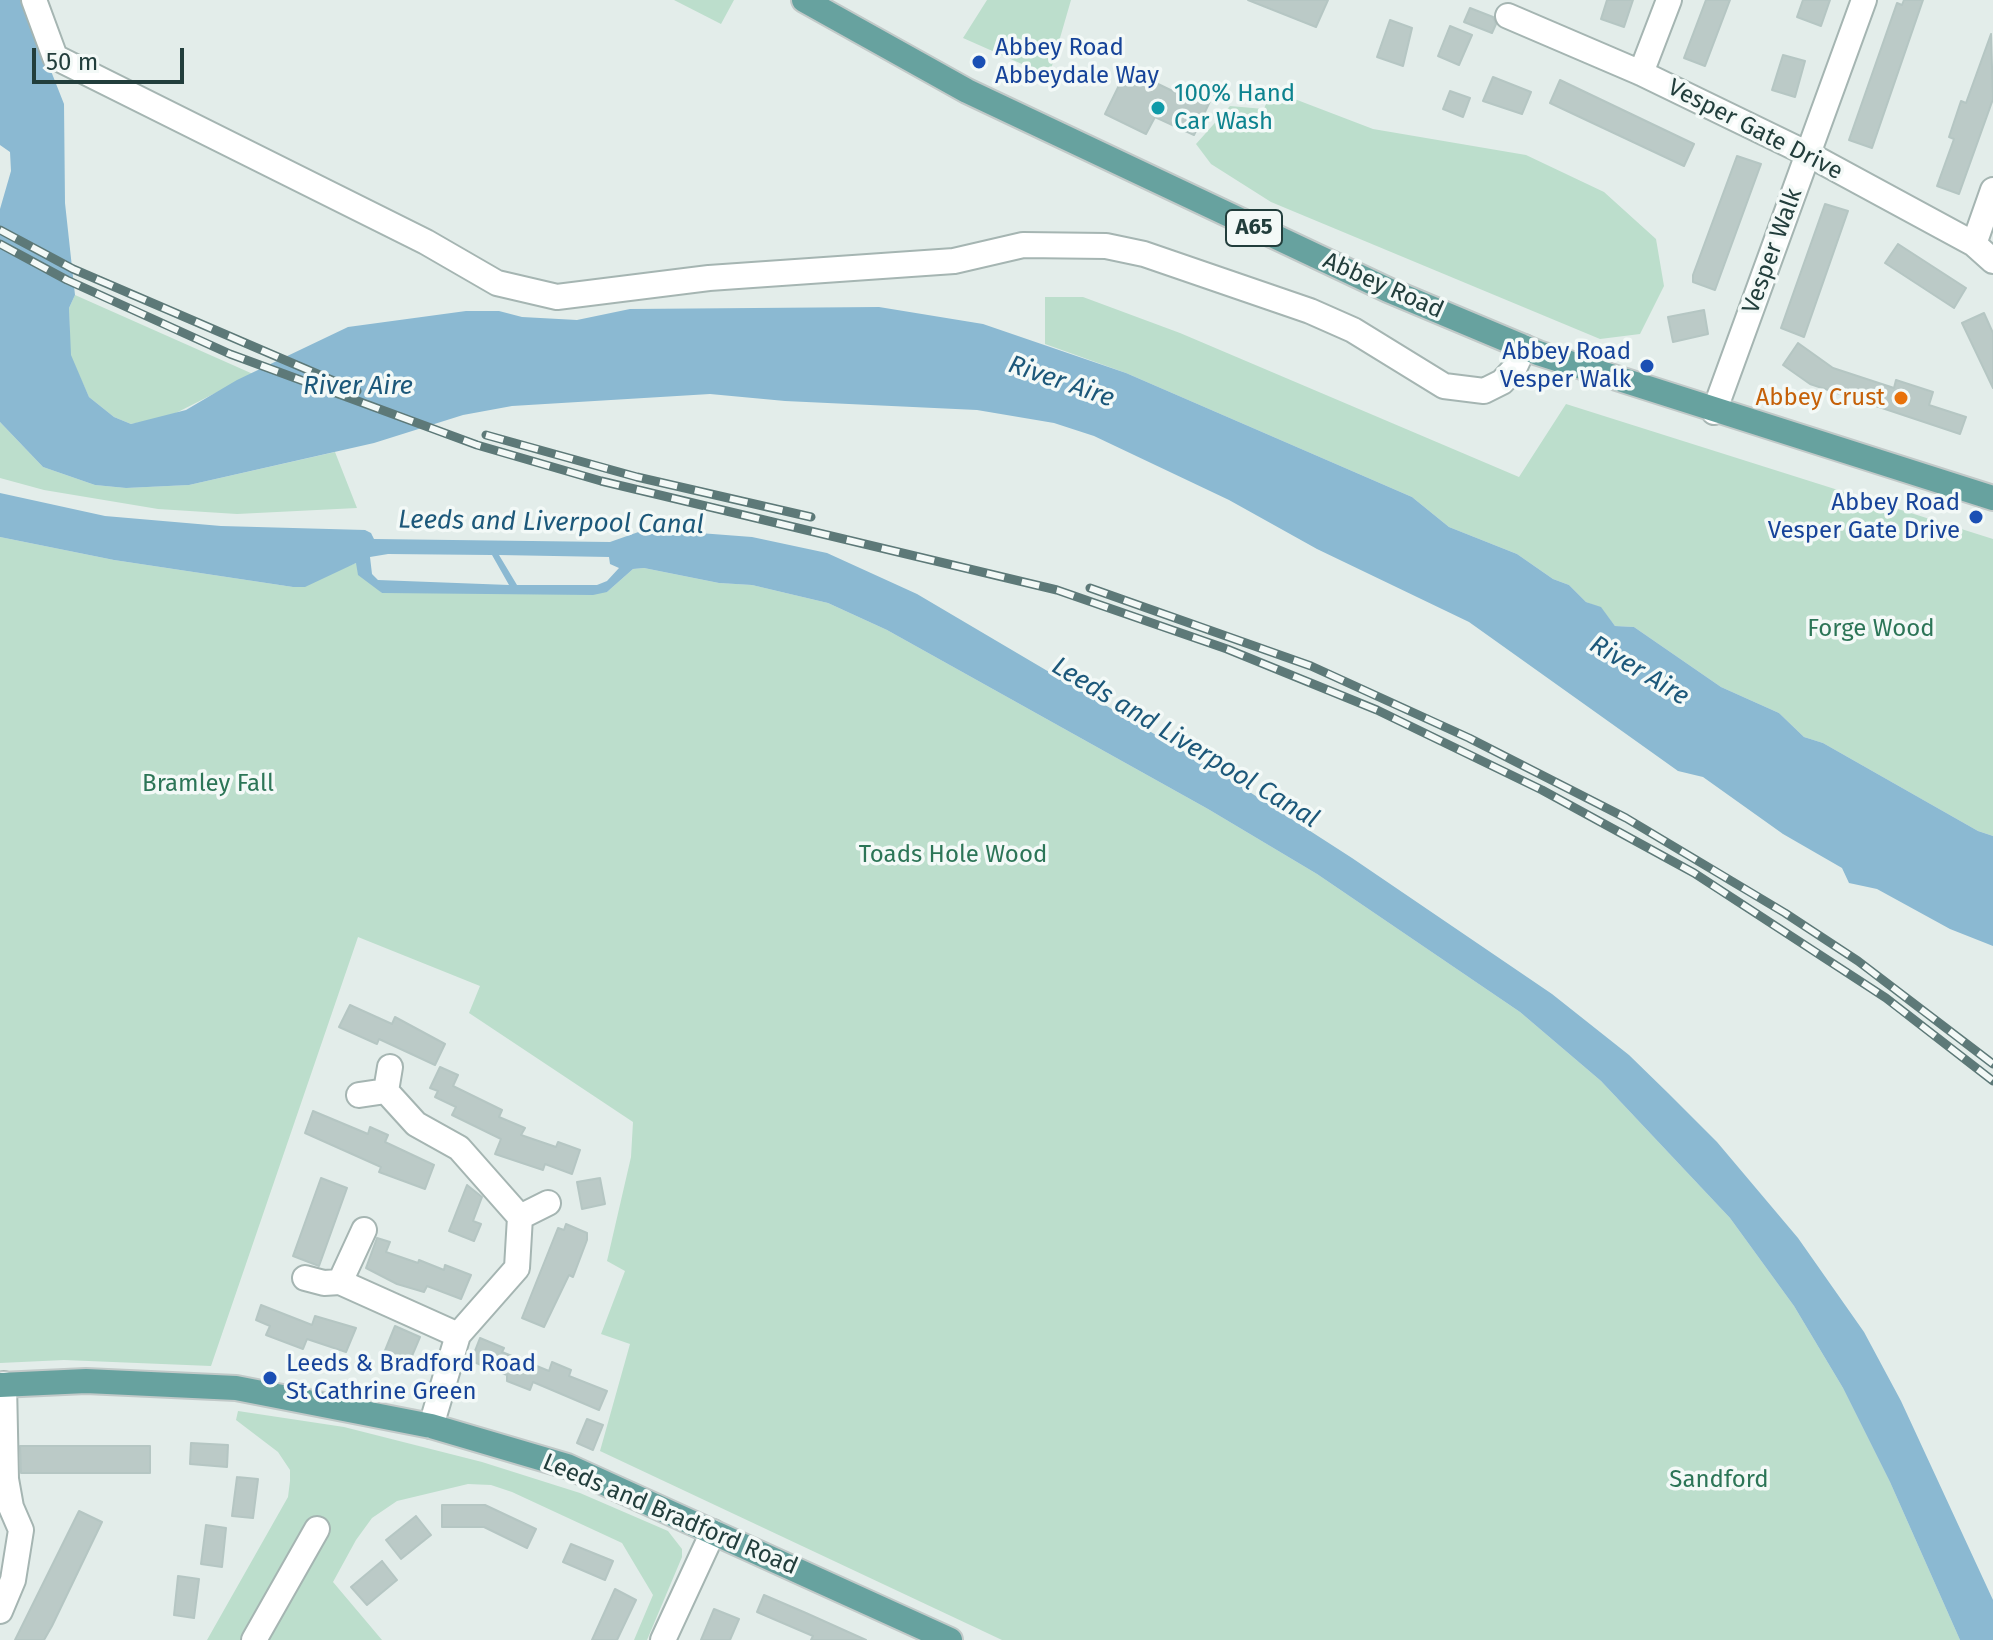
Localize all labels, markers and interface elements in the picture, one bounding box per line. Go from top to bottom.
scale bar [36,32,188,82]
place label: Abbey Road Abbeydale Way [995,34,1159,90]
text: 50 m [46,48,98,76]
marker: Abbey Road Abbeydale Way [970,53,988,71]
street label: Vesper Gate Drive [1663,74,1847,186]
place label: 100% Hand Car Wash [1174,80,1295,136]
marker: 100% Hand Car Wash [1149,99,1167,117]
street label: Vesper Walk [1737,184,1809,318]
road number: A65 [1226,210,1282,246]
street label: Abbey Road [1318,247,1448,325]
place label: Abbey Road Vesper Walk [1500,338,1631,394]
water label: River Aire [1004,349,1118,415]
marker: Abbey Road Vesper Walk [1638,357,1656,375]
water label: River Aire [303,371,413,403]
place label: Abbey Crust [1755,384,1885,412]
marker: Abbey Crust [1892,389,1910,407]
place label: Abbey Road Vesper Gate Drive [1768,489,1960,545]
water label: Leeds and Liverpool Canal [398,505,704,541]
marker: Abbey Road Vesper Gate Drive [1967,508,1985,526]
park label: Forge Wood [1807,615,1935,643]
water label: River Aire [1584,629,1694,713]
water label: Leeds and Liverpool Canal [1046,651,1324,835]
park label: Bramley Fall [142,770,274,798]
park label: Toads Hole Wood [859,841,1047,869]
place label: Leeds & Bradford Road St Cathrine Green [286,1350,536,1406]
marker: Leeds & Bradford Road St Cathrine Green [261,1369,279,1387]
street label: Leeds and Bradford Road [538,1448,802,1582]
park label: Sandford [1669,1466,1769,1494]

